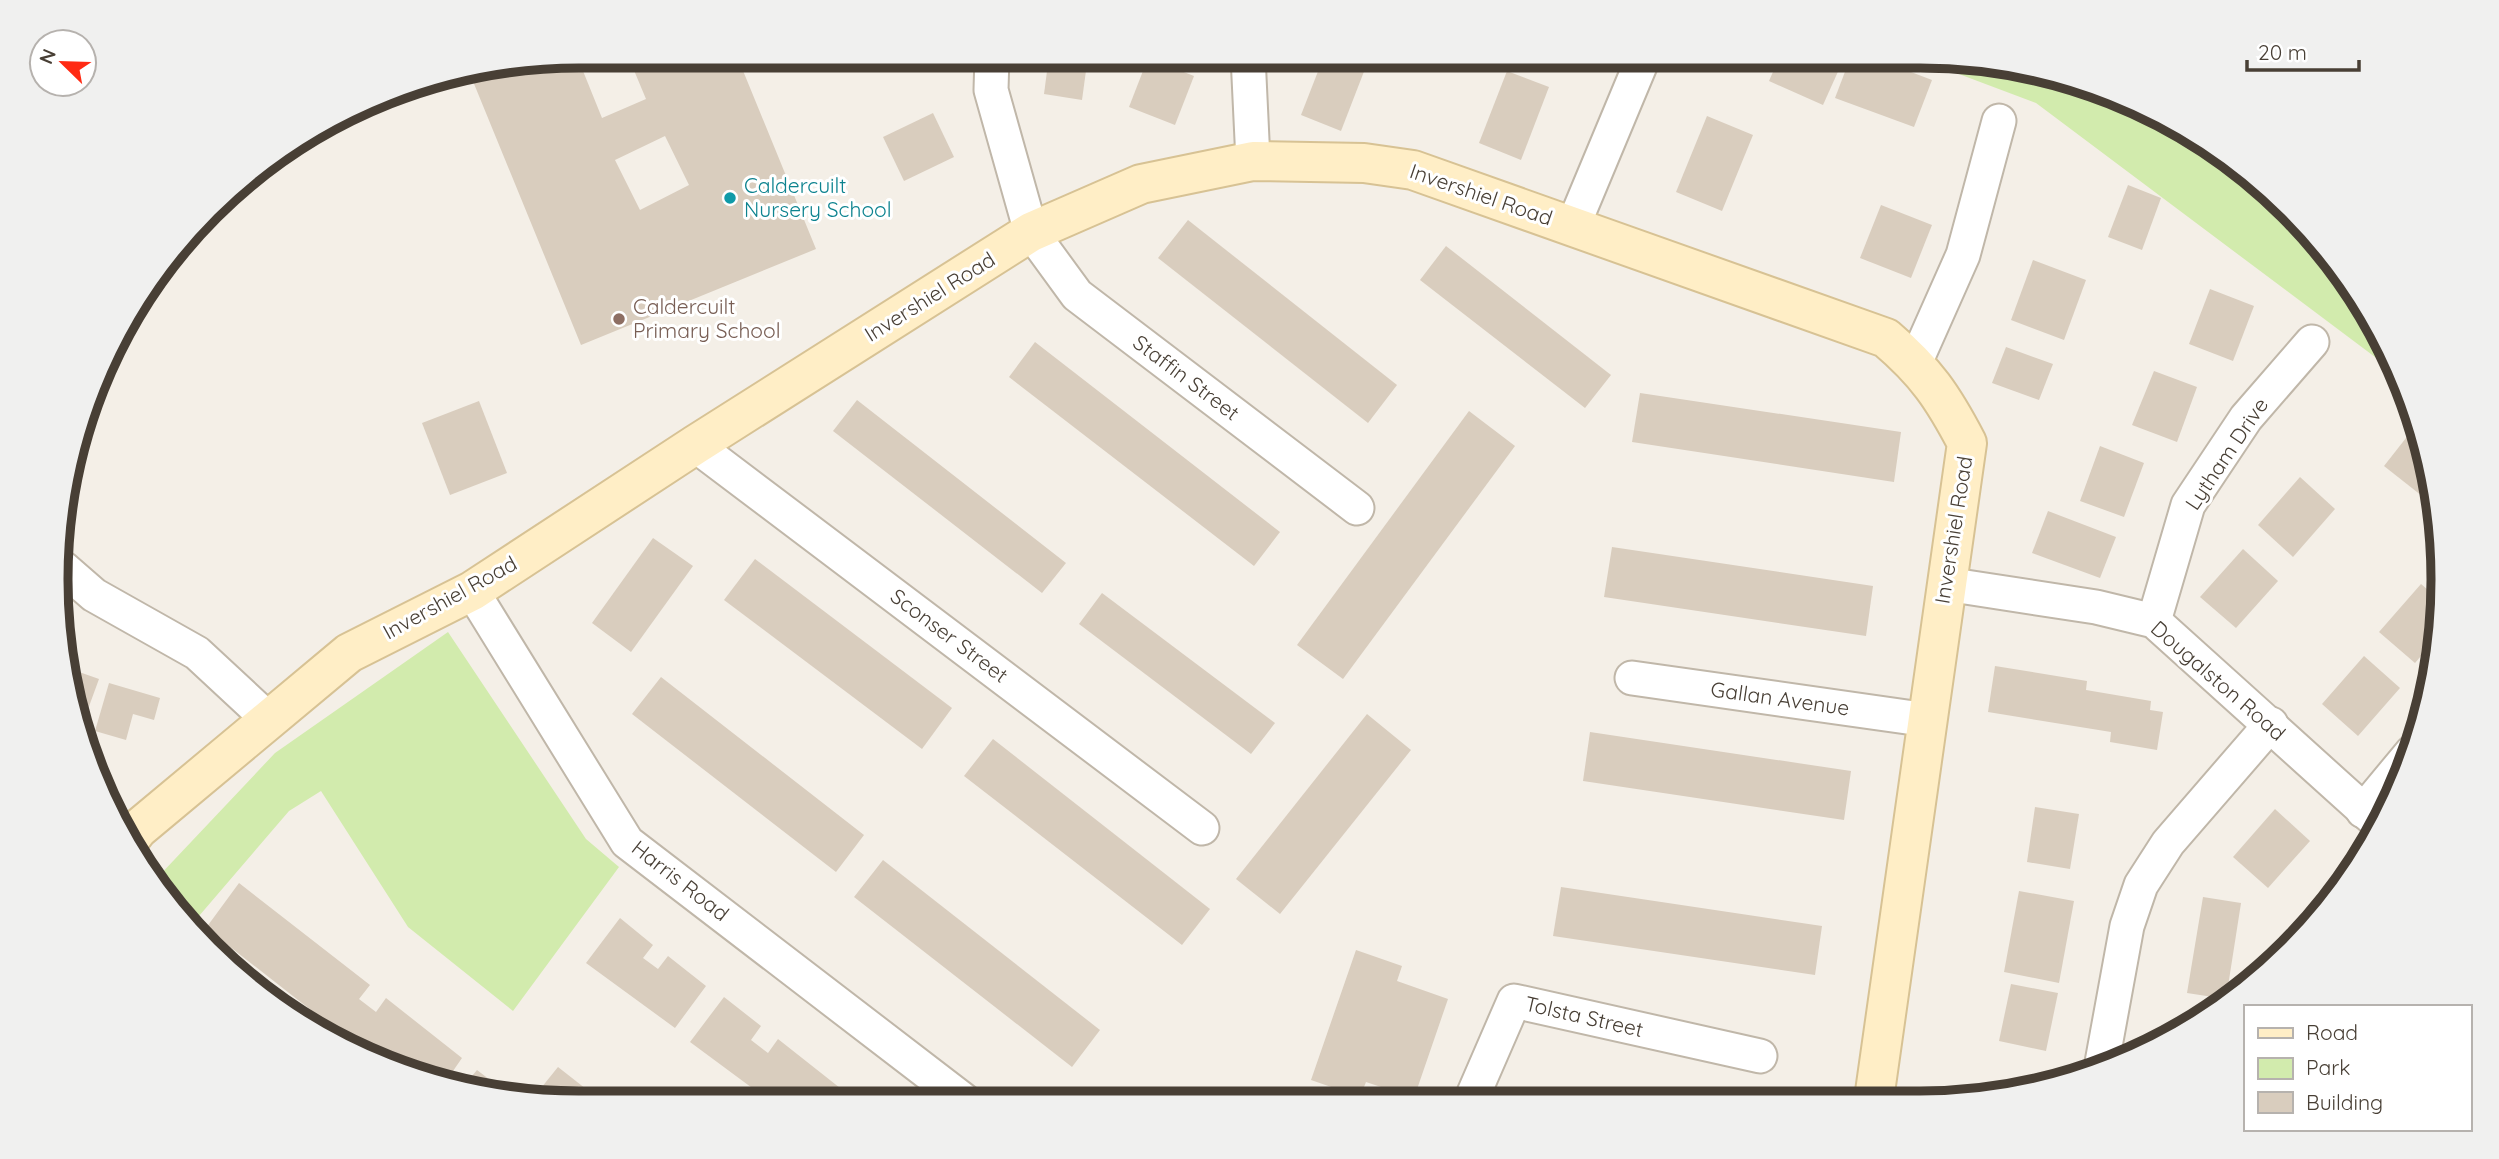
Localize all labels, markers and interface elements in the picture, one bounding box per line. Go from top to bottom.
north arrow [28,28,98,98]
scale bar [2247,28,2359,72]
text: 20 m [2258,39,2307,65]
text: N [34,45,61,67]
street label: Invershiel Road [1407,158,1556,231]
place label: Caldercuilt Nursery School [744,172,892,222]
marker: Caldercuilt Nursery School [722,190,738,206]
street label: Invershiel Road [859,246,1000,347]
place label: Caldercuilt Primary School [633,293,781,343]
marker: Caldercuilt Primary School [611,311,627,327]
street label: Staffin Street [1128,329,1245,426]
street label: Lytham Drive [2179,392,2273,515]
street label: Invershiel Road [1929,454,1978,605]
street label: Invershiel Road [378,550,521,645]
street label: Sconser Street [886,583,1014,688]
street label: Dougalston Road [2146,615,2291,746]
street label: Gallan Avenue [1709,675,1851,721]
street label: Harris Road [627,834,734,926]
street label: Tolsta Street [1523,990,1646,1042]
legend [2244,1005,2471,1131]
text: Road [2306,1019,2358,1045]
text: Park [2306,1054,2350,1080]
text: Building [2306,1089,2383,1115]

